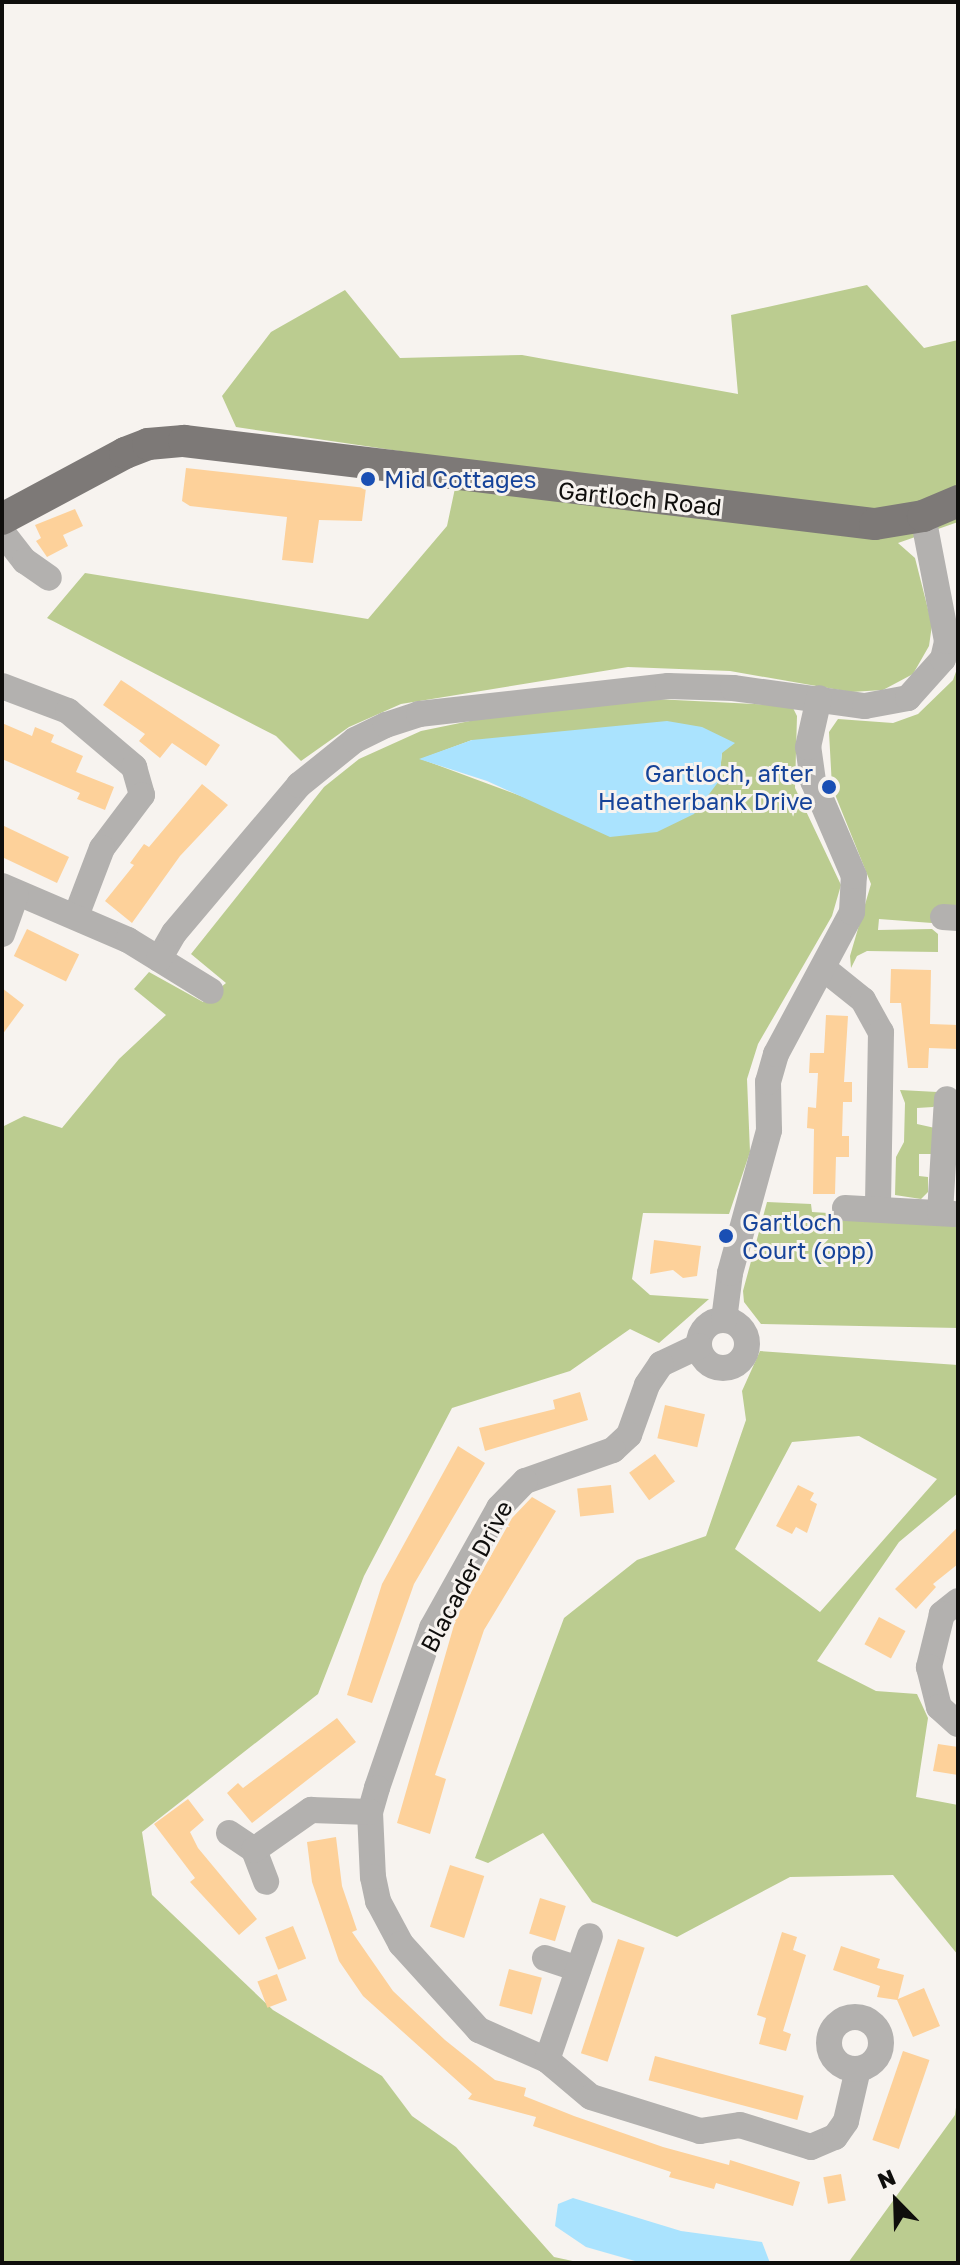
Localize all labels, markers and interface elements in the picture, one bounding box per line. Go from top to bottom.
place label: Mid Cottages [384,465,536,493]
marker: Mid Cottages [359,470,377,488]
street label: Gartloch Road [557,475,723,521]
place label: Gartloch, after Heatherbank Drive [598,759,813,815]
marker: Gartloch, after Heatherbank Drive [820,778,838,796]
place label: Gartloch Court (opp) [742,1208,875,1264]
marker: Gartloch Court (opp) [717,1227,735,1245]
street label: Blacader Drive [414,1495,518,1657]
north arrow [856,2161,936,2241]
text: N [873,2163,899,2194]

